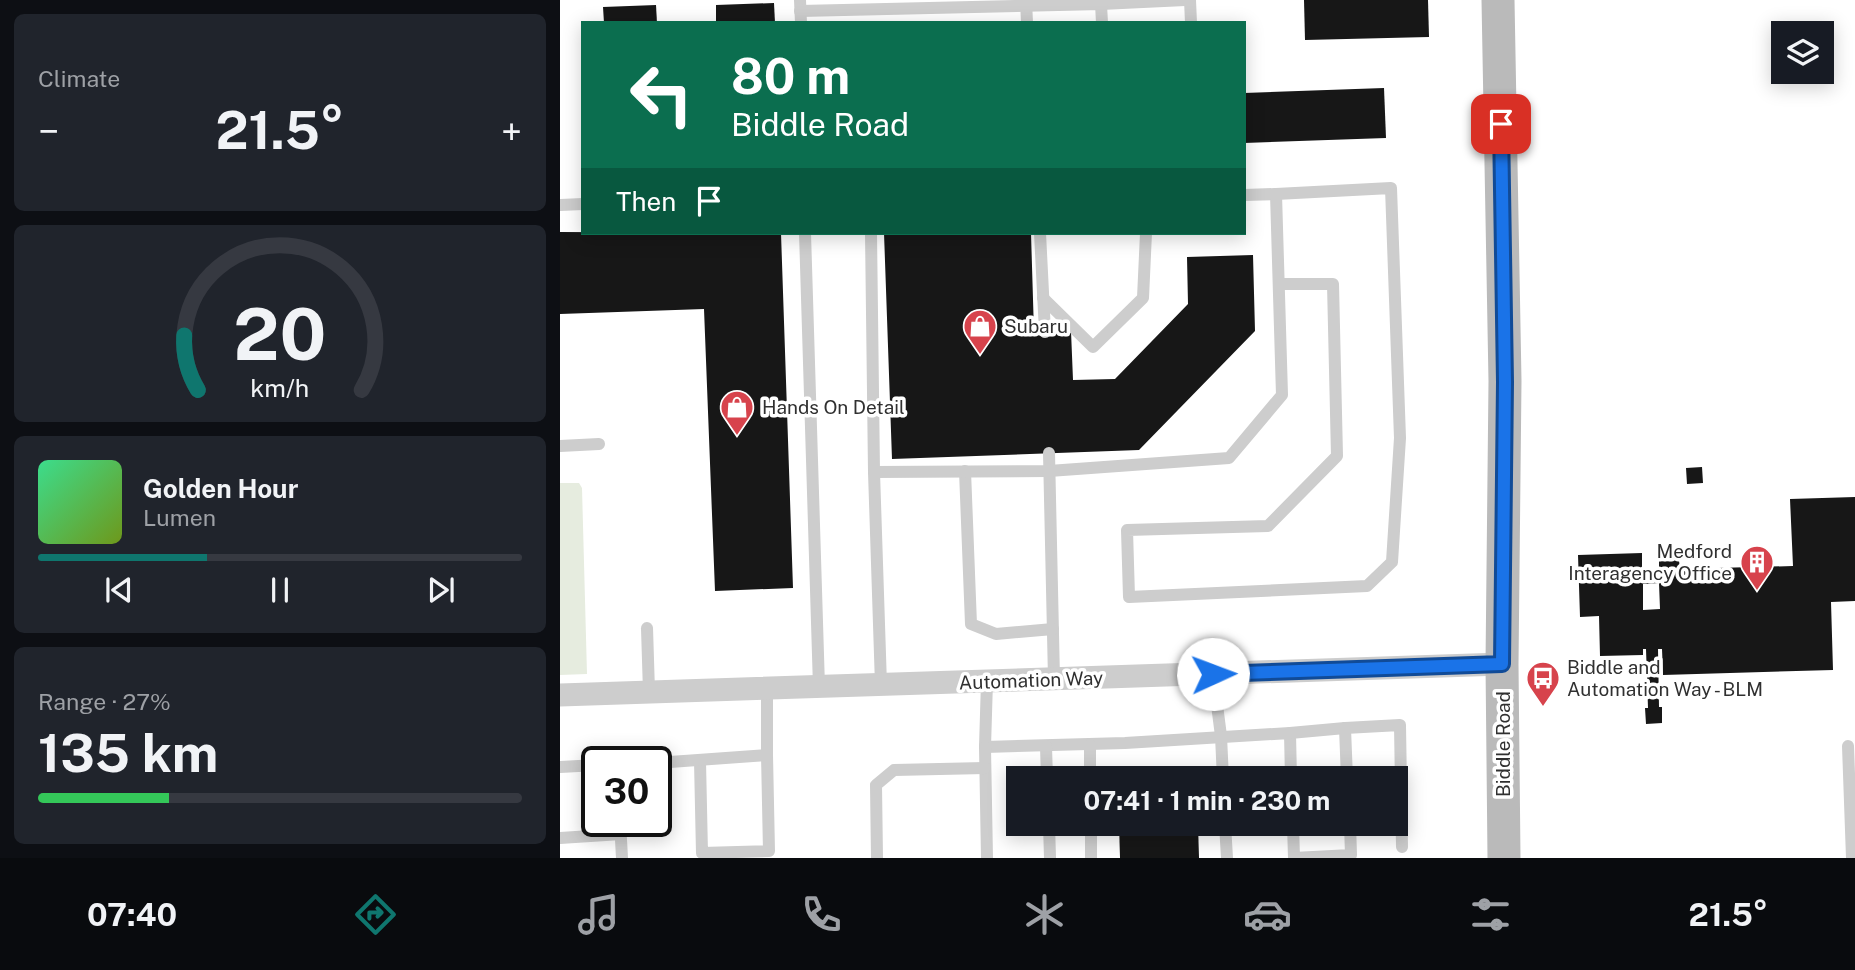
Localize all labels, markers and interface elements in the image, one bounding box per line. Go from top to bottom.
map controls [1771,21,1834,84]
button: layers [1771,21,1834,84]
text: 80 m [731,47,850,105]
icon: left [616,49,707,140]
text: Climate [38,65,120,92]
pin [1471,94,1531,154]
text: 21.5° [215,100,345,161]
icon: arrive [1482,105,1520,143]
text: Biddle Road [731,106,909,143]
text: − [38,109,59,154]
text: + [501,109,522,154]
icon: arrive [690,182,728,220]
text: Then [616,186,676,217]
text: 20 [233,291,327,376]
shop icon: Subaru [961,307,999,356]
place label: Subaru [1004,315,1068,337]
text: km/h [251,372,309,402]
shop icon: Hands On Detail [718,388,756,437]
place label: Hands On Detail [762,396,905,418]
text: Golden Hour [143,473,298,504]
text: Lumen [143,504,216,531]
place label: Medford Interagency Office [1568,540,1732,584]
building icon: Medford Interagency Office [1738,543,1776,592]
icon: previous [100,571,138,609]
icon: pause [261,571,299,609]
icon: next [422,571,460,609]
position arrow [1176,637,1250,711]
place label: Biddle and Automation Way - BLM [1567,656,1763,700]
bus stop icon: Biddle and Automation Way - BLM [1524,659,1562,708]
street label: Automation Way [958,666,1104,694]
text: Range · 27% [38,688,171,715]
street label: Biddle Road [1492,691,1514,797]
text: 135 km [38,723,218,784]
speed limit sign: 30 [581,746,672,837]
text: 07:41 · 1 min · 230 m [1084,785,1330,816]
icon: directions [351,890,400,939]
icon: music [574,890,623,939]
icon: phone [797,890,846,939]
icon: climate [1020,890,1069,939]
icon: car [1243,890,1292,939]
icon: filters [1466,890,1515,939]
text: 07:40 [87,896,177,933]
text: 21.5° [1689,896,1768,933]

